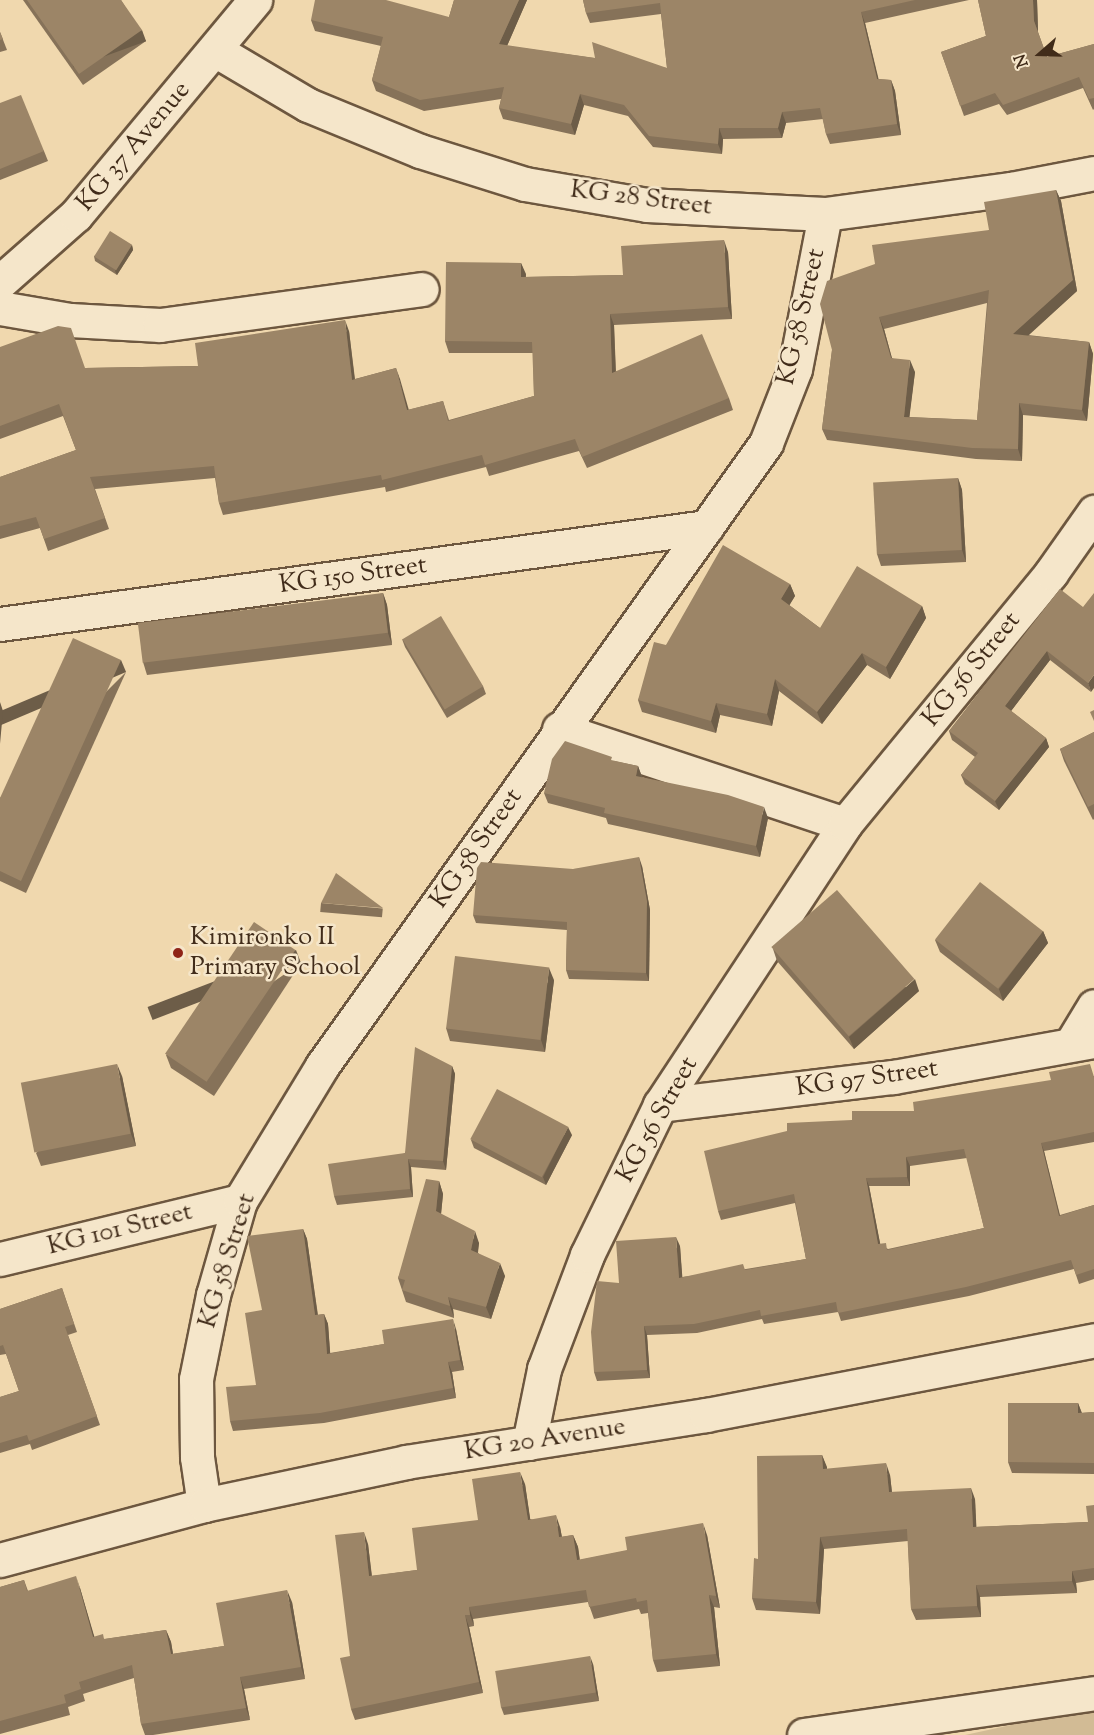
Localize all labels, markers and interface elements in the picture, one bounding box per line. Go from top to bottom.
north arrow [1010,24,1070,84]
text: N [1010,50,1036,70]
street label: KG 37 Avenue [70,76,198,218]
street label: KG 28 Street [568,175,714,223]
street label: KG 58 Street [771,246,833,388]
street label: KG 150 Street [277,550,429,602]
street label: KG 56 Street [916,606,1028,734]
street label: KG 58 Street [424,783,530,915]
place label: Kimironko II Primary School [190,922,360,984]
marker: Kimironko II Primary School [171,946,185,960]
street label: KG 56 Street [611,1052,705,1188]
street label: KG 97 Street [794,1054,940,1104]
street label: KG 58 Street [193,1190,263,1332]
street label: KG 101 Street [44,1197,196,1263]
street label: KG 20 Avenue [462,1412,628,1468]

